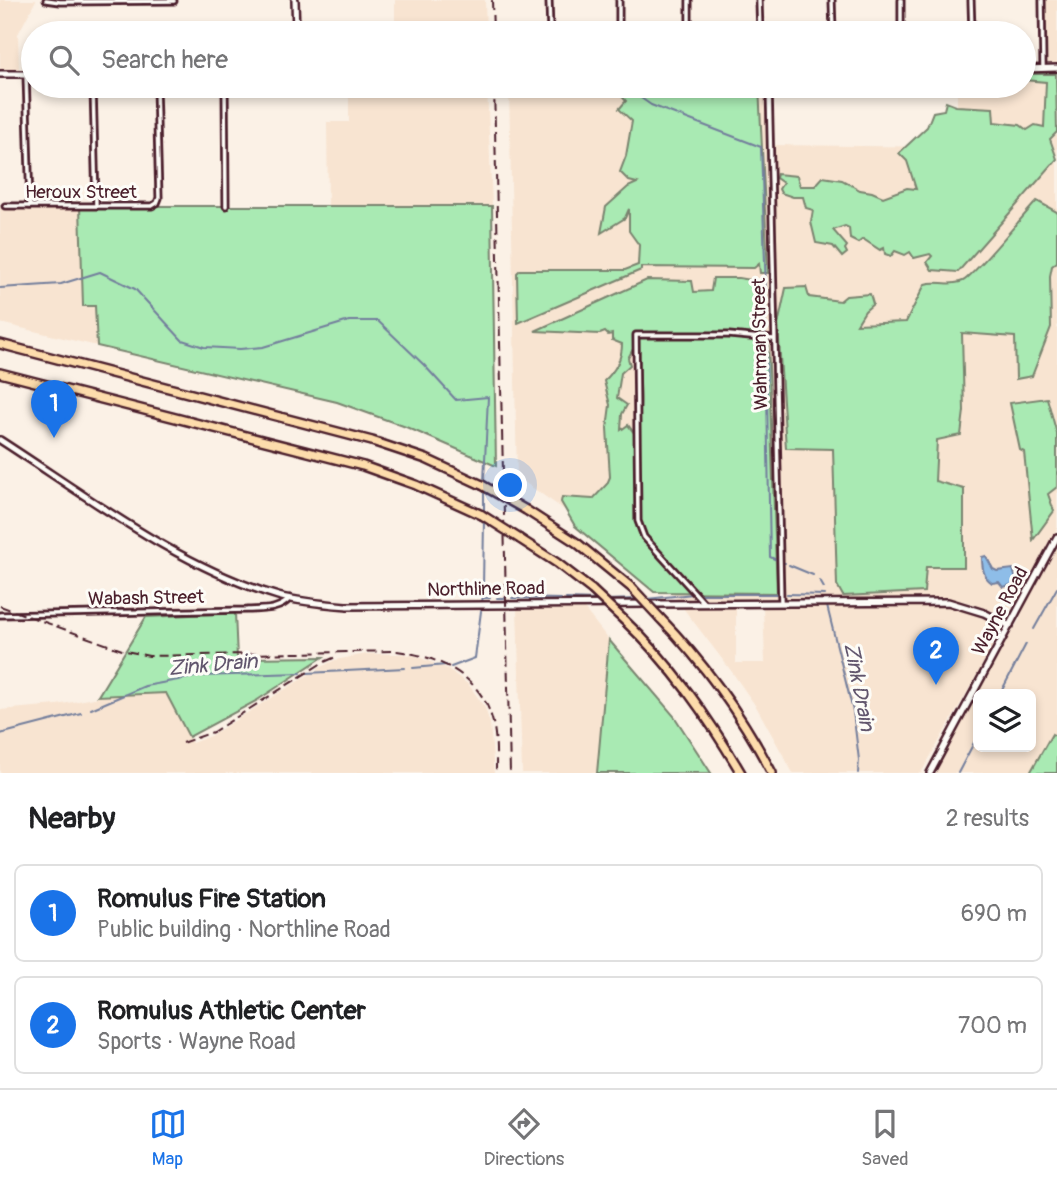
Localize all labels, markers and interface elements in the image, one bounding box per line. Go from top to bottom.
search box [21,21,1036,98]
icon: search [45,41,83,79]
text: Search here [101,44,228,76]
street label: Heroux Street [25,180,137,204]
street label: Wahrman Street [747,277,773,410]
pin: 1 [31,380,77,438]
your location [493,468,527,502]
street label: Wayne Road [967,563,1033,659]
street label: Northline Road [427,576,545,602]
street label: Wabash Street [88,585,205,611]
pin: 2 [913,627,959,685]
water label: Zink Drain [837,641,881,734]
water label: Zink Drain [168,648,260,682]
map controls [973,689,1036,752]
button: layers [973,689,1036,752]
text: Nearby [28,800,115,837]
text: 2 results [946,804,1029,833]
text: Romulus Fire Station [97,883,326,915]
text: 1 [49,899,58,928]
text: 690 m [961,899,1027,928]
text: Public building · Northline Road [97,915,391,944]
text: Romulus Athletic Center [97,995,366,1027]
text: 2 [47,1011,59,1040]
text: 700 m [958,1011,1027,1040]
text: Sports · Wayne Road [97,1027,296,1056]
tab: Map [149,1105,187,1171]
tab: Directions [484,1105,564,1171]
tab: Saved [861,1105,908,1171]

